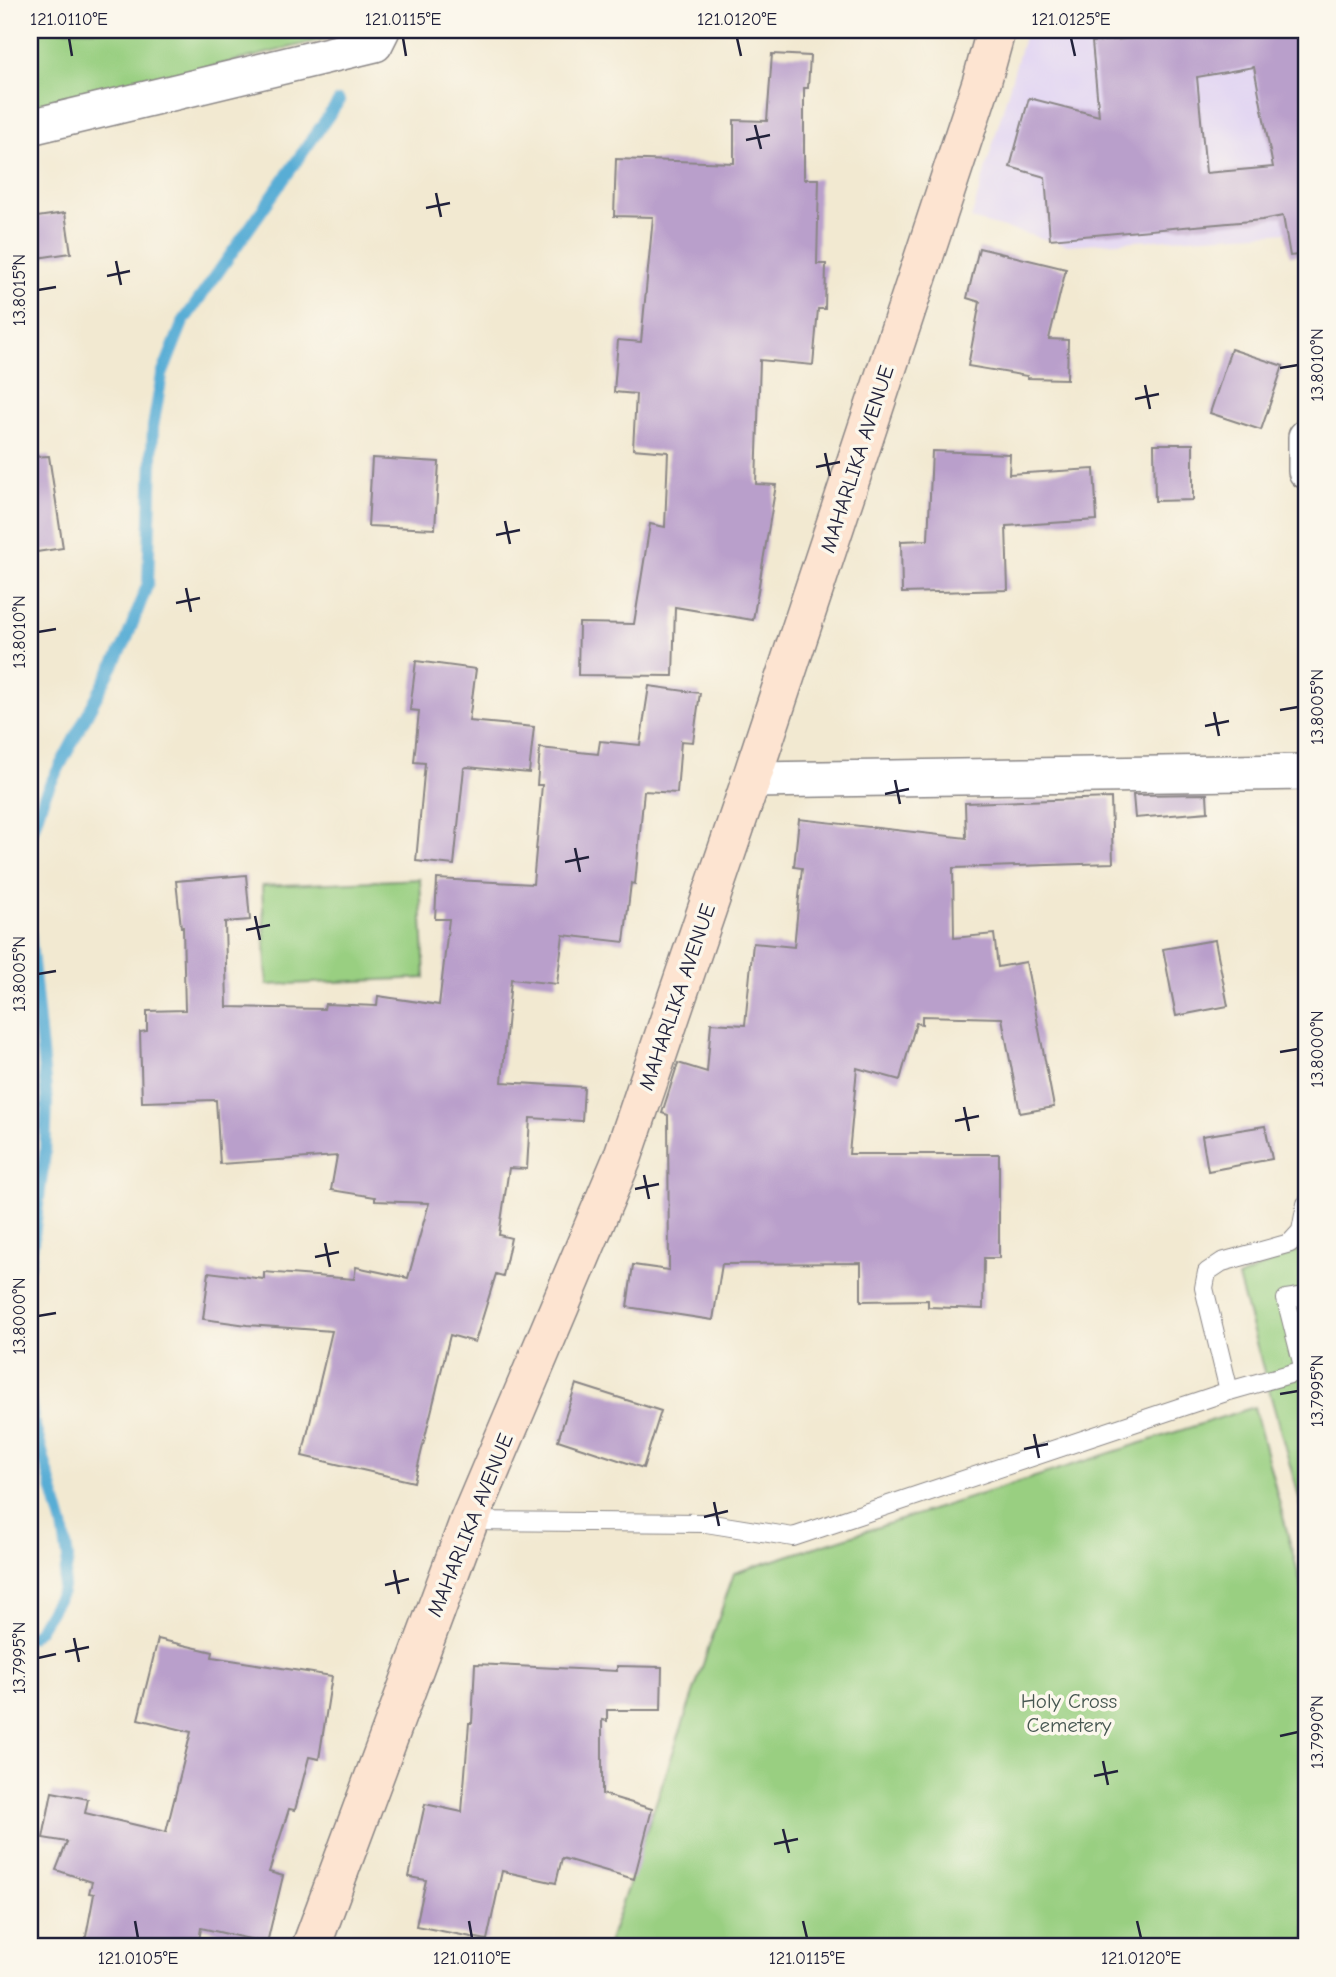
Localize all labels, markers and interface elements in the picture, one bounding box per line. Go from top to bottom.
text: 121.0110°E [30,9,108,30]
text: 121.0115°E [365,9,441,30]
text: 121.0120°E [697,9,777,30]
text: 121.0125°E [1032,9,1111,30]
text: 13.8015°N [9,254,30,326]
text: 13.8010°N [1307,328,1328,402]
street label: MAHARLIKA AVENUE [815,362,899,556]
text: 13.8010°N [9,595,30,669]
text: 13.8005°N [1307,669,1328,745]
street label: MAHARLIKA AVENUE [634,901,720,1093]
text: 13.8005°N [9,936,30,1012]
text: 13.8000°N [1307,1010,1328,1088]
text: 13.8000°N [9,1277,30,1355]
text: 13.7995°N [1307,1355,1328,1427]
street label: MAHARLIKA AVENUE [422,1430,518,1620]
text: 13.7995°N [9,1622,30,1694]
park label: Holy Cross Cemetery [1021,1689,1117,1737]
text: 13.7990°N [1307,1695,1328,1769]
text: 121.0105°E [98,1948,178,1969]
text: 121.0110°E [433,1948,511,1969]
text: 121.0115°E [769,1948,845,1969]
text: 121.0120°E [1101,1948,1181,1969]

